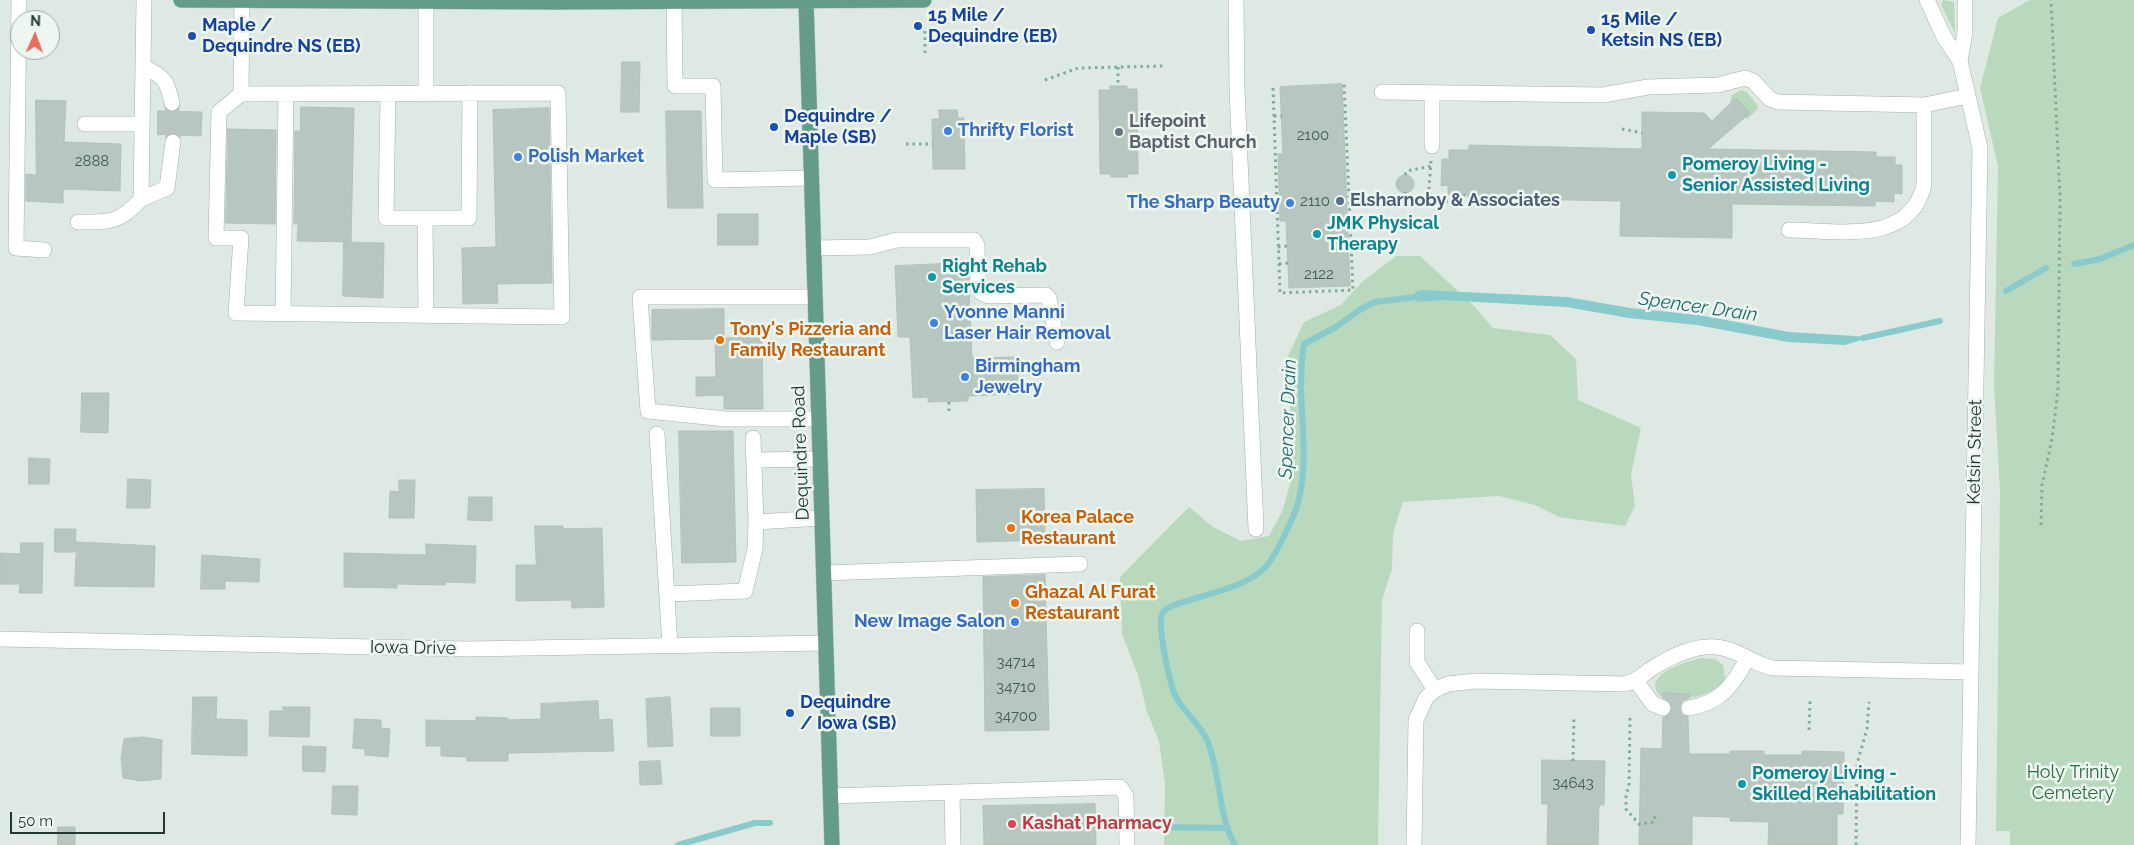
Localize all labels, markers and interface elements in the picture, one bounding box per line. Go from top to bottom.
place label: 15 Mile / Dequindre (EB) [928,5,1057,48]
place label: 15 Mile / Ketsin NS (EB) [1601,9,1722,52]
north arrow [10,10,60,60]
text: N [30,13,41,29]
place label: Maple / Dequindre NS (EB) [202,15,361,58]
marker: 15 Mile / Dequindre (EB) [912,20,924,32]
marker: 15 Mile / Ketsin NS (EB) [1585,24,1597,36]
marker: Maple / Dequindre NS (EB) [186,30,198,42]
place label: Dequindre / Maple (SB) [784,106,892,148]
place label: Lifepoint Baptist Church [1129,111,1257,154]
place label: Thrifty Florist [958,120,1074,142]
marker: Dequindre / Maple (SB) [768,121,780,133]
marker: Thrifty Florist [942,125,954,137]
marker: Lifepoint Baptist Church [1113,126,1125,138]
house number: 2100 [1297,126,1329,144]
place label: Polish Market [528,146,644,168]
marker: Polish Market [512,151,524,163]
house number: 2888 [75,152,109,170]
place label: Pomeroy Living - Senior Assisted Living [1682,154,1870,196]
marker: Pomeroy Living - Senior Assisted Living [1666,169,1678,181]
place label: Elsharnoby & Associates [1350,190,1560,212]
place label: The Sharp Beauty [1127,192,1280,214]
house number: 2110 [1300,192,1330,210]
marker: Elsharnoby & Associates [1334,195,1346,207]
marker: The Sharp Beauty [1284,197,1296,209]
place label: JMK Physical Therapy [1327,213,1439,255]
marker: JMK Physical Therapy [1311,228,1323,240]
place label: Right Rehab Services [942,256,1047,298]
house number: 2122 [1304,265,1334,283]
marker: Right Rehab Services [926,271,938,283]
water label: Spencer Drain [1637,287,1759,327]
place label: Yvonne Manni Laser Hair Removal [944,302,1111,344]
marker: Yvonne Manni Laser Hair Removal [928,317,940,329]
place label: Tony's Pizzeria and Family Restaurant [730,319,891,362]
marker: Tony's Pizzeria and Family Restaurant [714,334,726,346]
place label: Birmingham Jewelry [975,356,1080,398]
water label: Spencer Drain [1275,359,1301,479]
marker: Birmingham Jewelry [959,371,971,383]
street label: Dequindre Road [788,385,814,521]
street label: Ketsin Street [1963,399,1987,505]
place label: Korea Palace Restaurant [1021,507,1134,550]
marker: Korea Palace Restaurant [1005,522,1017,534]
place label: Ghazal Al Furat Restaurant [1025,582,1156,624]
marker: Ghazal Al Furat Restaurant [1009,597,1021,609]
place label: New Image Salon [854,611,1005,633]
marker: New Image Salon [1009,616,1021,628]
street label: Iowa Drive [370,636,456,660]
house number: 34714 [997,653,1035,671]
house number: 34710 [996,678,1036,696]
place label: Dequindre / Iowa (SB) [800,692,896,734]
marker: Dequindre / Iowa (SB) [784,707,796,719]
house number: 34700 [995,707,1037,725]
park label: Holy Trinity Cemetery [2027,762,2119,804]
place label: Pomeroy Living - Skilled Rehabilitation [1752,763,1936,806]
house number: 34643 [1552,774,1594,792]
marker: Pomeroy Living - Skilled Rehabilitation [1736,778,1748,790]
scale bar [12,802,168,834]
text: 50 m [18,812,53,830]
place label: Kashat Pharmacy [1022,813,1172,835]
marker: Kashat Pharmacy [1006,818,1018,830]

